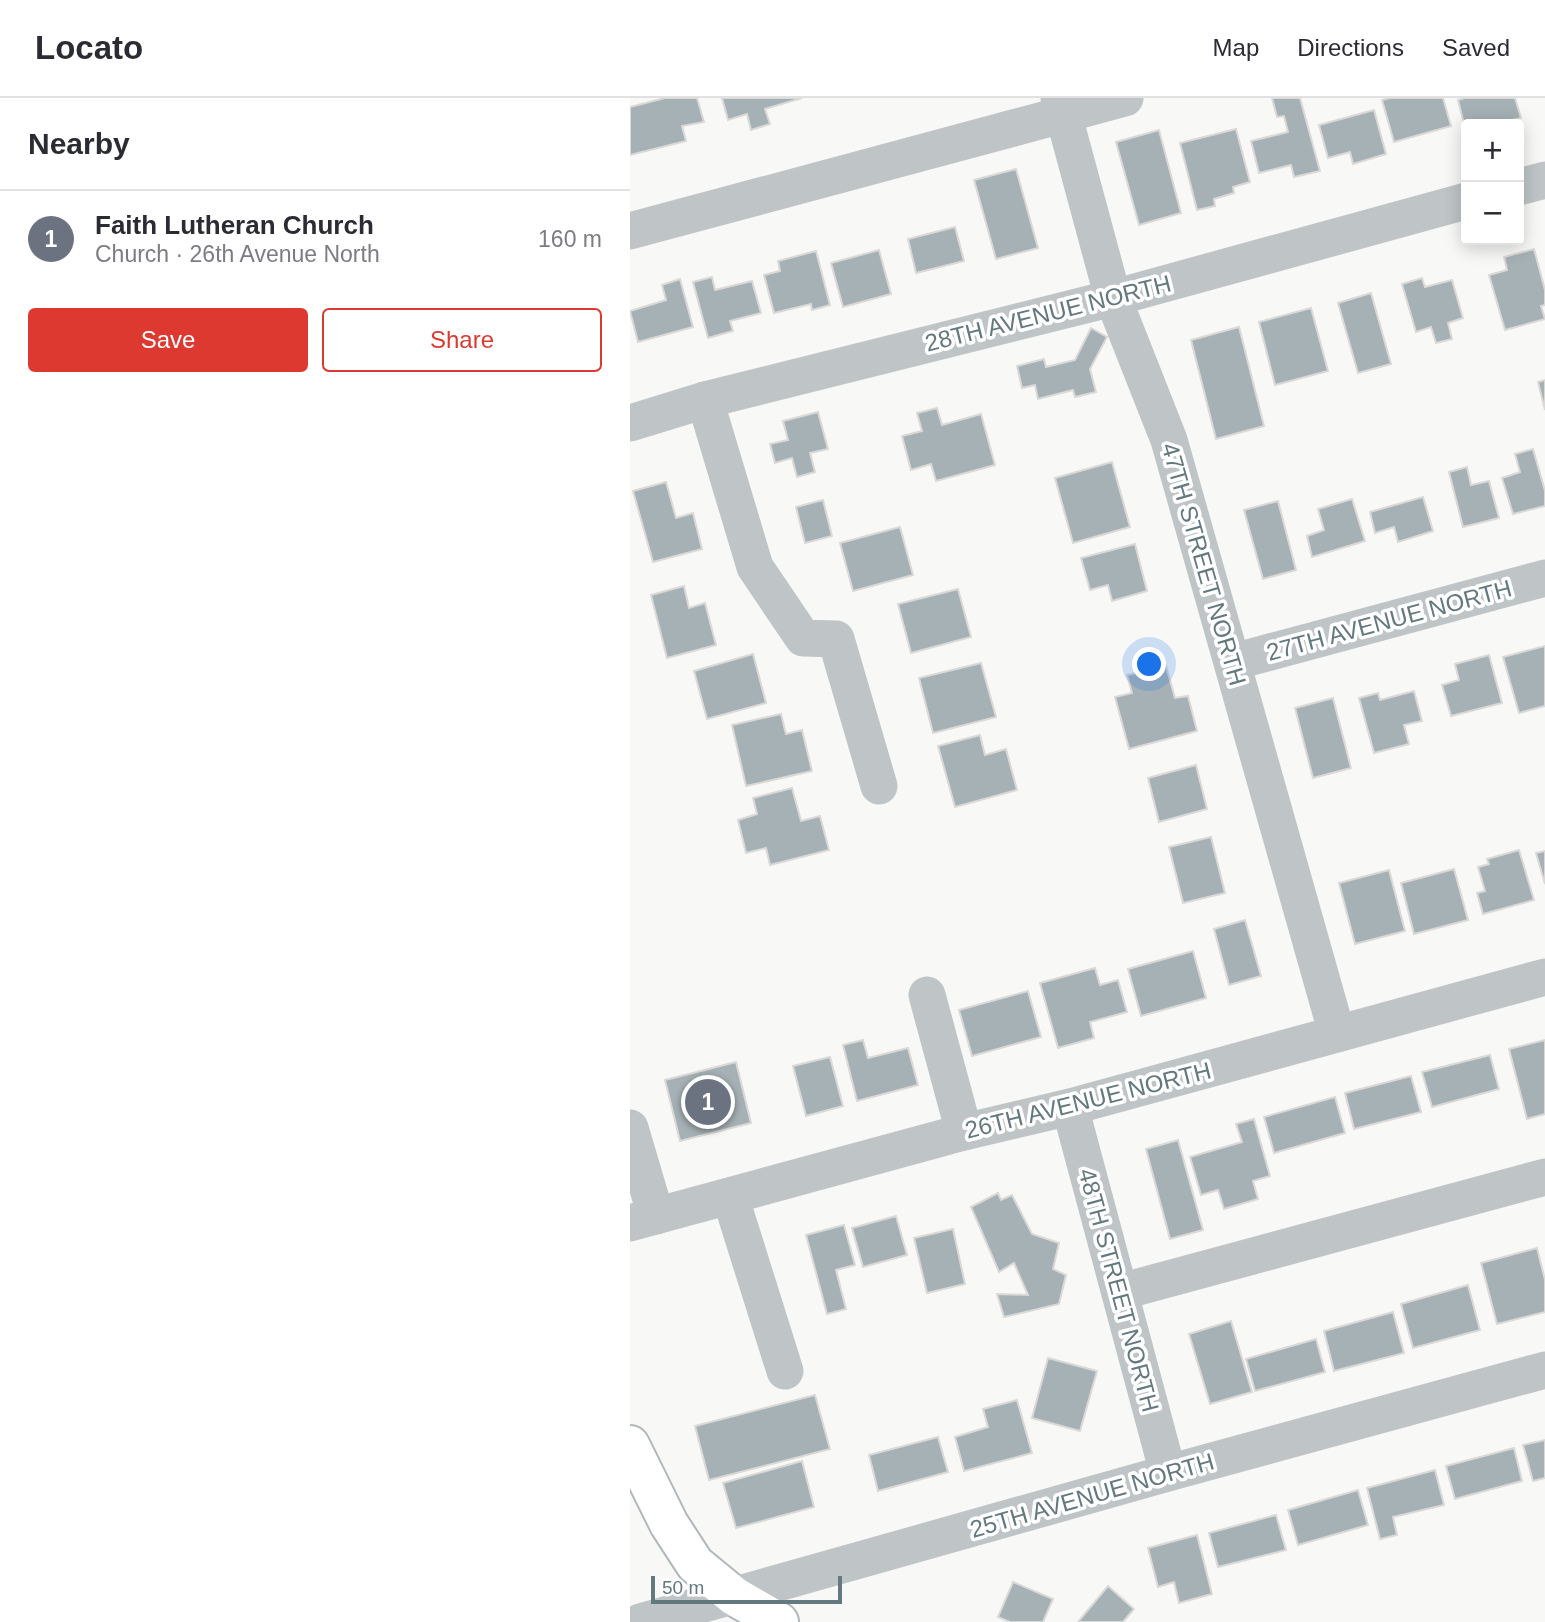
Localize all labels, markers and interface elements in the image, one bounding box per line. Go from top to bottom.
text: Locato [35,29,143,66]
text: Map [1213,34,1259,61]
text: Directions [1297,34,1404,61]
text: Saved [1442,34,1510,61]
map controls [1461,119,1524,245]
button: + [1461,119,1524,182]
text: Nearby [28,127,130,160]
button: − [1461,182,1524,245]
text: Faith Lutheran Church [95,210,374,240]
text: 1 [45,226,57,252]
text: 160 m [538,226,602,252]
text: Church · 26th Avenue North [95,241,380,267]
street label: 28TH AVENUE NORTH [922,269,1174,357]
button: Save [28,308,308,372]
button: Share [322,308,602,372]
street label: 47TH STREET NORTH [1156,440,1252,688]
street label: 27TH AVENUE NORTH [1264,574,1514,666]
your location [1132,647,1166,681]
street label: 26TH AVENUE NORTH [962,1056,1214,1144]
pin: 1 [685,1076,731,1128]
street label: 48TH STREET NORTH [1073,1165,1165,1415]
street label: 25TH AVENUE NORTH [967,1447,1217,1543]
scale bar [651,1573,842,1605]
text: 50 m [662,1577,704,1598]

